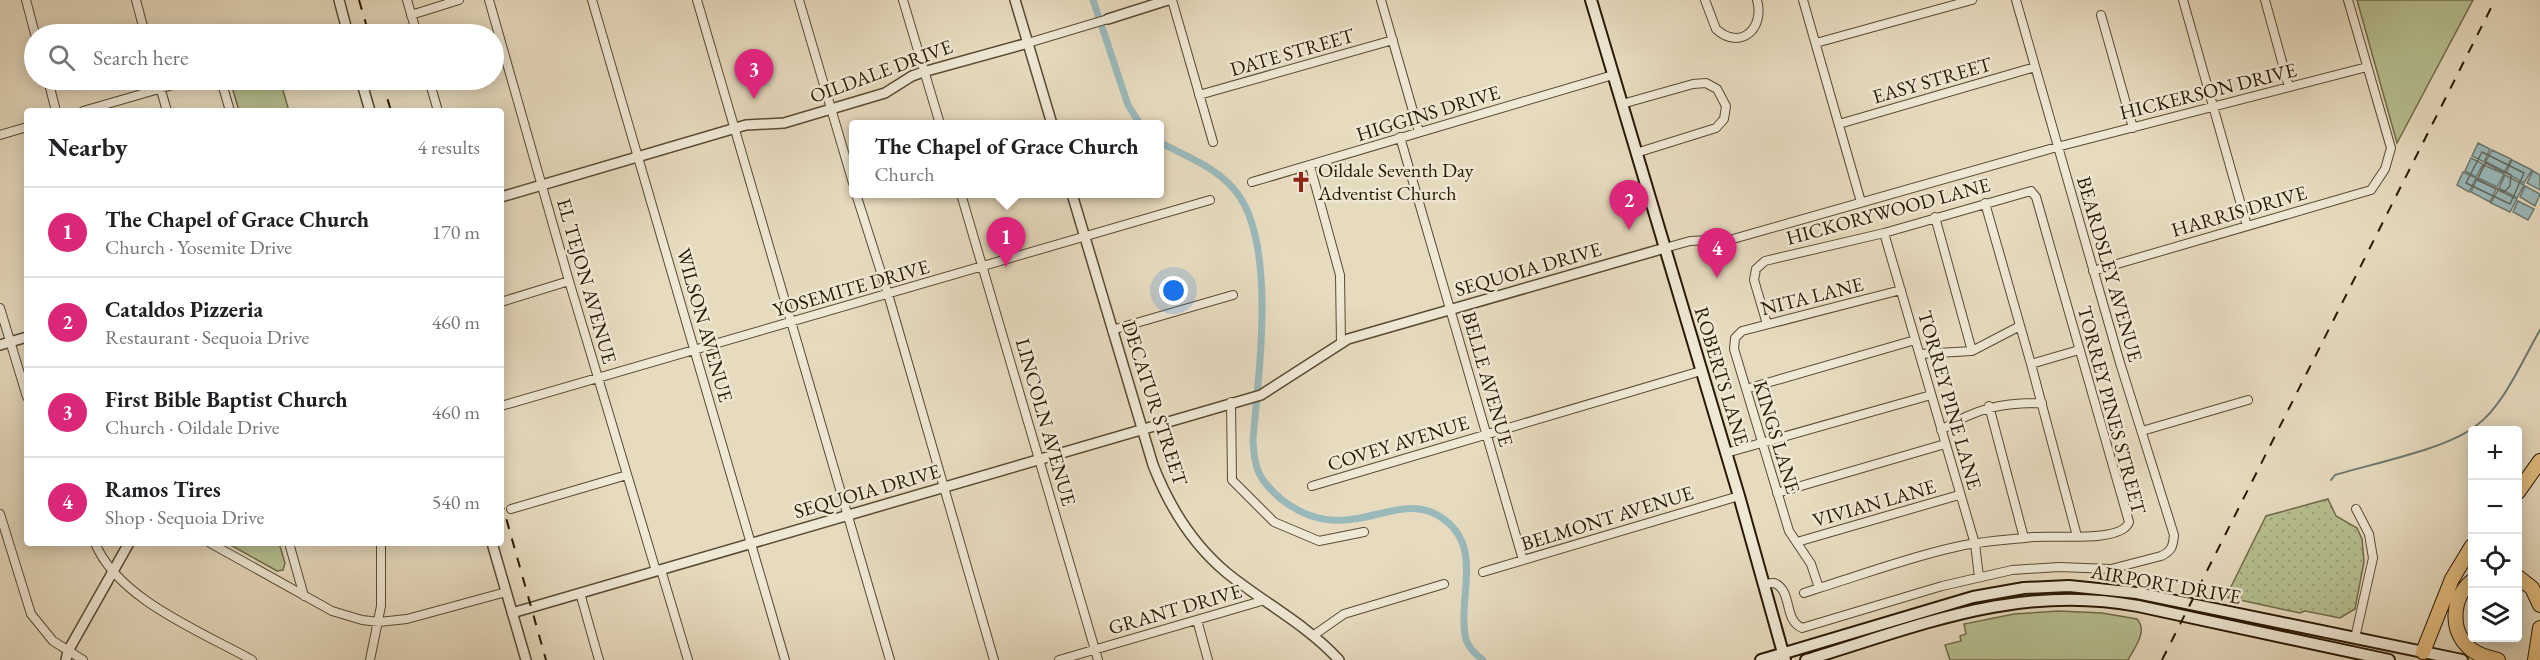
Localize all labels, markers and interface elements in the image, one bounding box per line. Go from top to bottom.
street label: DATE STREET [1227,22,1358,82]
search box [24,24,504,90]
street label: OILDALE DRIVE [806,33,956,109]
icon: search [45,41,78,74]
text: Search here [93,43,188,72]
pin: 3 [734,50,774,99]
street label: EASY STREET [1869,50,1995,109]
street label: HICKERSON DRIVE [2117,56,2299,126]
street label: HIGGINS DRIVE [1353,79,1503,147]
popup [849,120,1164,198]
text: Nearby [48,130,128,164]
text: The Chapel of Grace Church [874,132,1139,161]
text: 4 results [417,134,480,160]
place label: Oildale Seventh Day Adventist Church [1317,157,1474,206]
text: Church [874,161,935,187]
church icon: Oildale Seventh Day Adventist Church [1289,170,1313,194]
street label: HICKORYWOOD LANE [1783,171,1993,251]
street label: BEARDSLEY AVENUE [2071,173,2149,365]
street label: HARRIS DRIVE [2168,179,2310,243]
pin: 2 [1610,180,1648,230]
street label: EL TEJON AVENUE [551,195,623,367]
text: The Chapel of Grace Church [105,205,369,234]
pin: 1 [986,218,1026,267]
text: 1 [62,219,73,245]
text: 170 m [432,219,480,245]
pin: 4 [1698,228,1736,278]
text: Church · Yosemite Drive [105,234,292,260]
street label: SEQUOIA DRIVE [1452,236,1604,302]
street label: WILSON AVENUE [671,245,739,405]
street label: YOSEMITE DRIVE [770,253,932,323]
street label: NITA LANE [1758,271,1866,321]
your location [1159,276,1188,305]
text: Cataldos Pizzeria [105,295,263,324]
street label: ROBERTS LANE [1688,303,1756,449]
street label: TORREY PINES STREET [2072,303,2153,518]
street label: TORREY PINE LANE [1912,307,1988,493]
street label: BELLE AVENUE [1456,308,1520,450]
text: 2 [62,309,73,335]
text: 460 m [432,309,480,335]
street label: DECATUR STREET [1116,317,1194,489]
text: Restaurant · Sequoia Drive [105,324,309,350]
street label: LINCOLN AVENUE [1010,335,1082,509]
street label: KINGS LANE [1747,377,1807,497]
text: First Bible Baptist Church [105,385,348,414]
text: 3 [62,399,73,425]
text: 460 m [432,399,480,425]
street label: COVEY AVENUE [1324,409,1472,477]
text: Church · Oildale Drive [105,414,280,440]
map controls [2468,426,2522,642]
button: + [2468,426,2522,480]
street label: SEQUOIA DRIVE [791,458,943,524]
street label: VIVIAN LANE [1809,473,1939,533]
text: Ramos Tires [105,475,221,504]
street label: BELMONT AVENUE [1518,479,1696,557]
button: − [2468,480,2522,534]
text: 4 [62,489,73,515]
text: 540 m [432,489,480,515]
text: Shop · Sequoia Drive [105,504,264,530]
button: locate [2468,534,2522,588]
street label: AIRPORT DRIVE [2088,558,2243,610]
street label: GRANT DRIVE [1105,578,1245,640]
button: layers [2468,588,2522,642]

